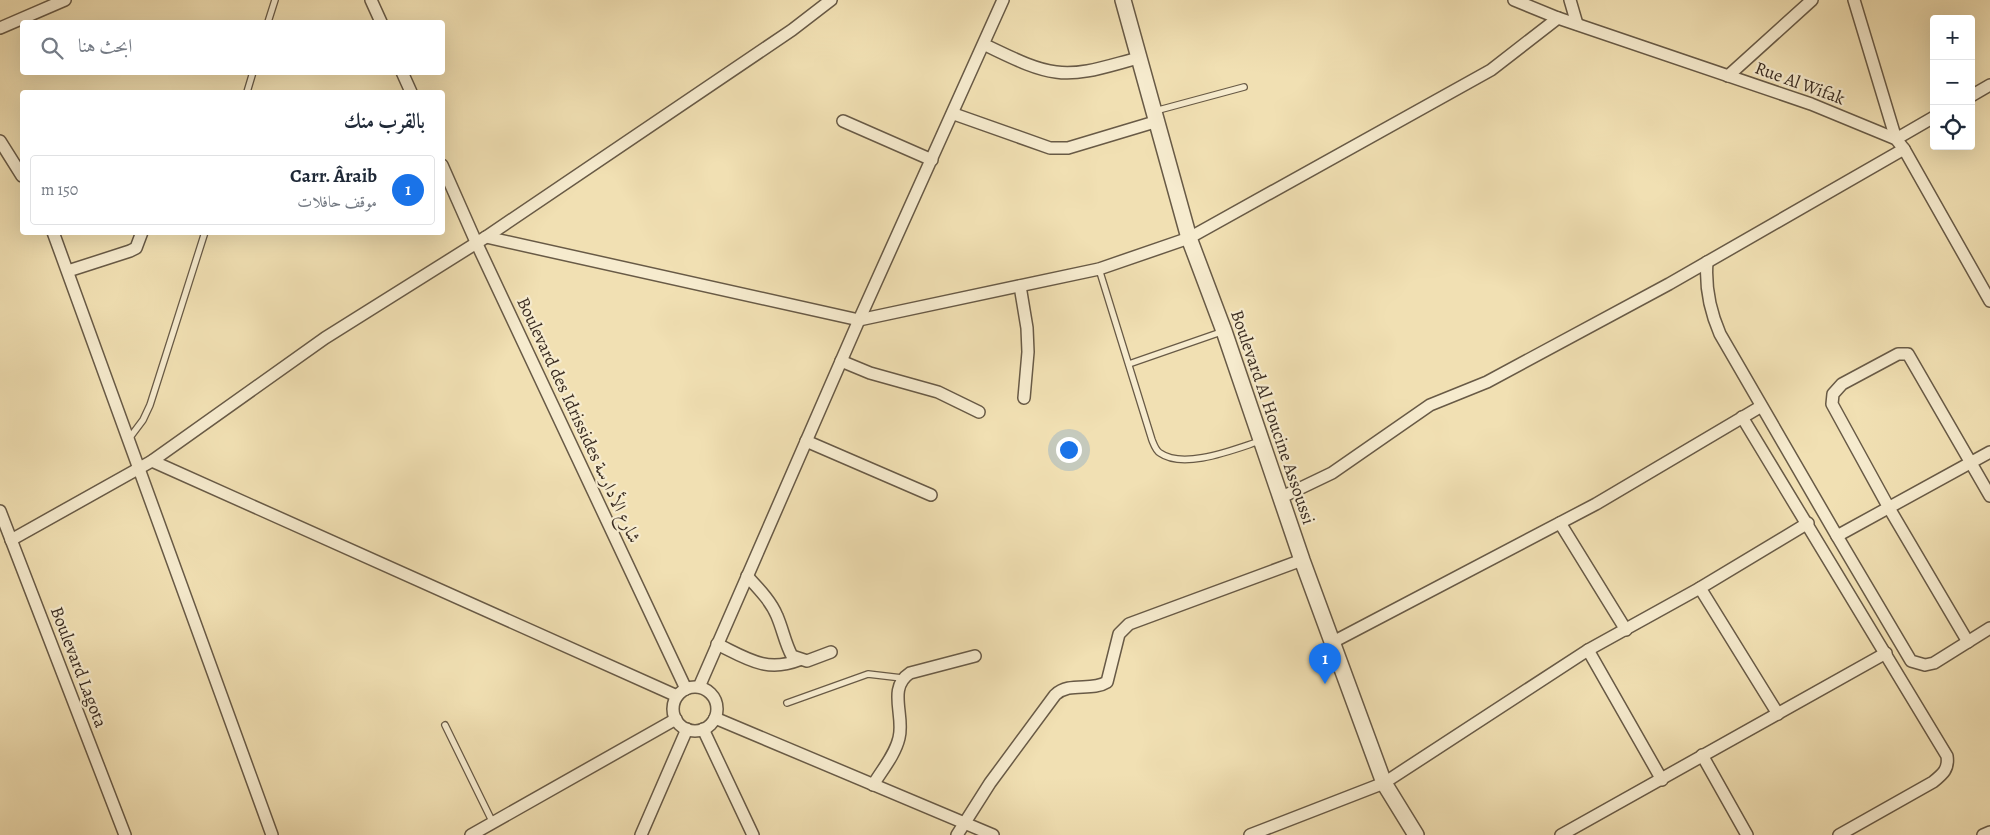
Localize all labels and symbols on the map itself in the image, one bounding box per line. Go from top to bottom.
street label: Rue Al Wifak [1752,56,1848,110]
street label: Boulevard des Idrissides شارع الأدارسة [509,293,648,548]
street label: Boulevard Al Houcine Assoussi [1225,307,1321,527]
your location [1056,437,1082,463]
street label: Boulevard Lagota [45,603,113,731]
pin: 1 [1309,643,1341,684]

